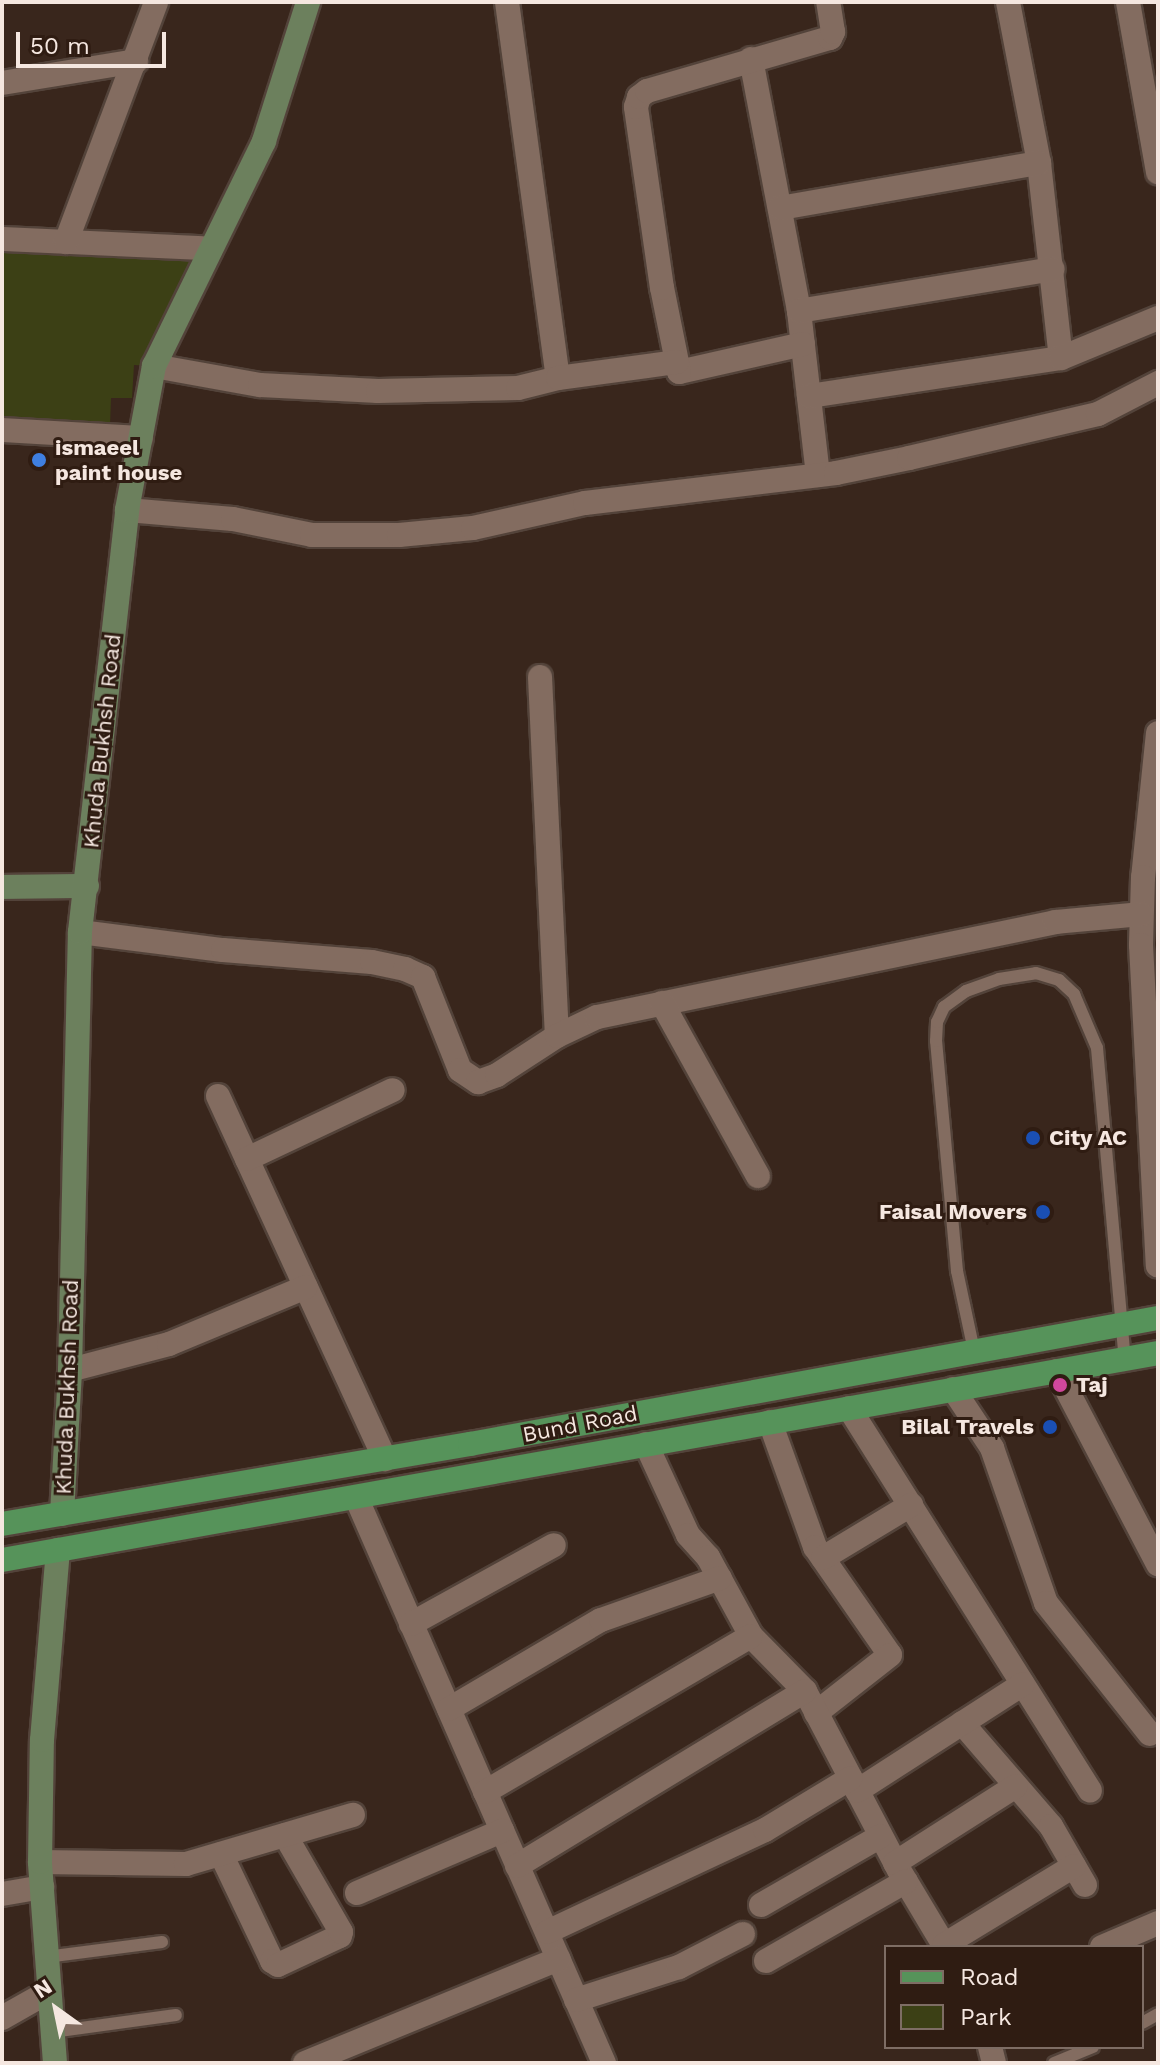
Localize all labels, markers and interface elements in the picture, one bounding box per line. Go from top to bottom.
scale bar [20,16,170,66]
text: 50 m [30,32,90,60]
place label: ismaeel paint house [55,434,182,486]
marker: ismaeel paint house [30,451,48,469]
street label: Khuda Bukhsh Road [78,632,126,850]
place label: City AC [1049,1125,1128,1151]
marker: City AC [1024,1129,1042,1147]
place label: Faisal Movers [879,1199,1027,1225]
marker: Faisal Movers [1034,1203,1052,1221]
street label: Khuda Bukhsh Road [50,1279,84,1495]
place label: Taj [1076,1372,1108,1398]
marker: Taj [1051,1376,1069,1394]
street label: Bund Road [520,1400,640,1448]
place label: Bilal Travels [901,1414,1034,1440]
marker: Bilal Travels [1041,1418,1059,1436]
legend [884,1945,1144,2049]
text: Road [960,1963,1019,1991]
north arrow [16,1969,96,2049]
text: N [29,1974,56,2003]
text: Park [960,2003,1012,2031]

